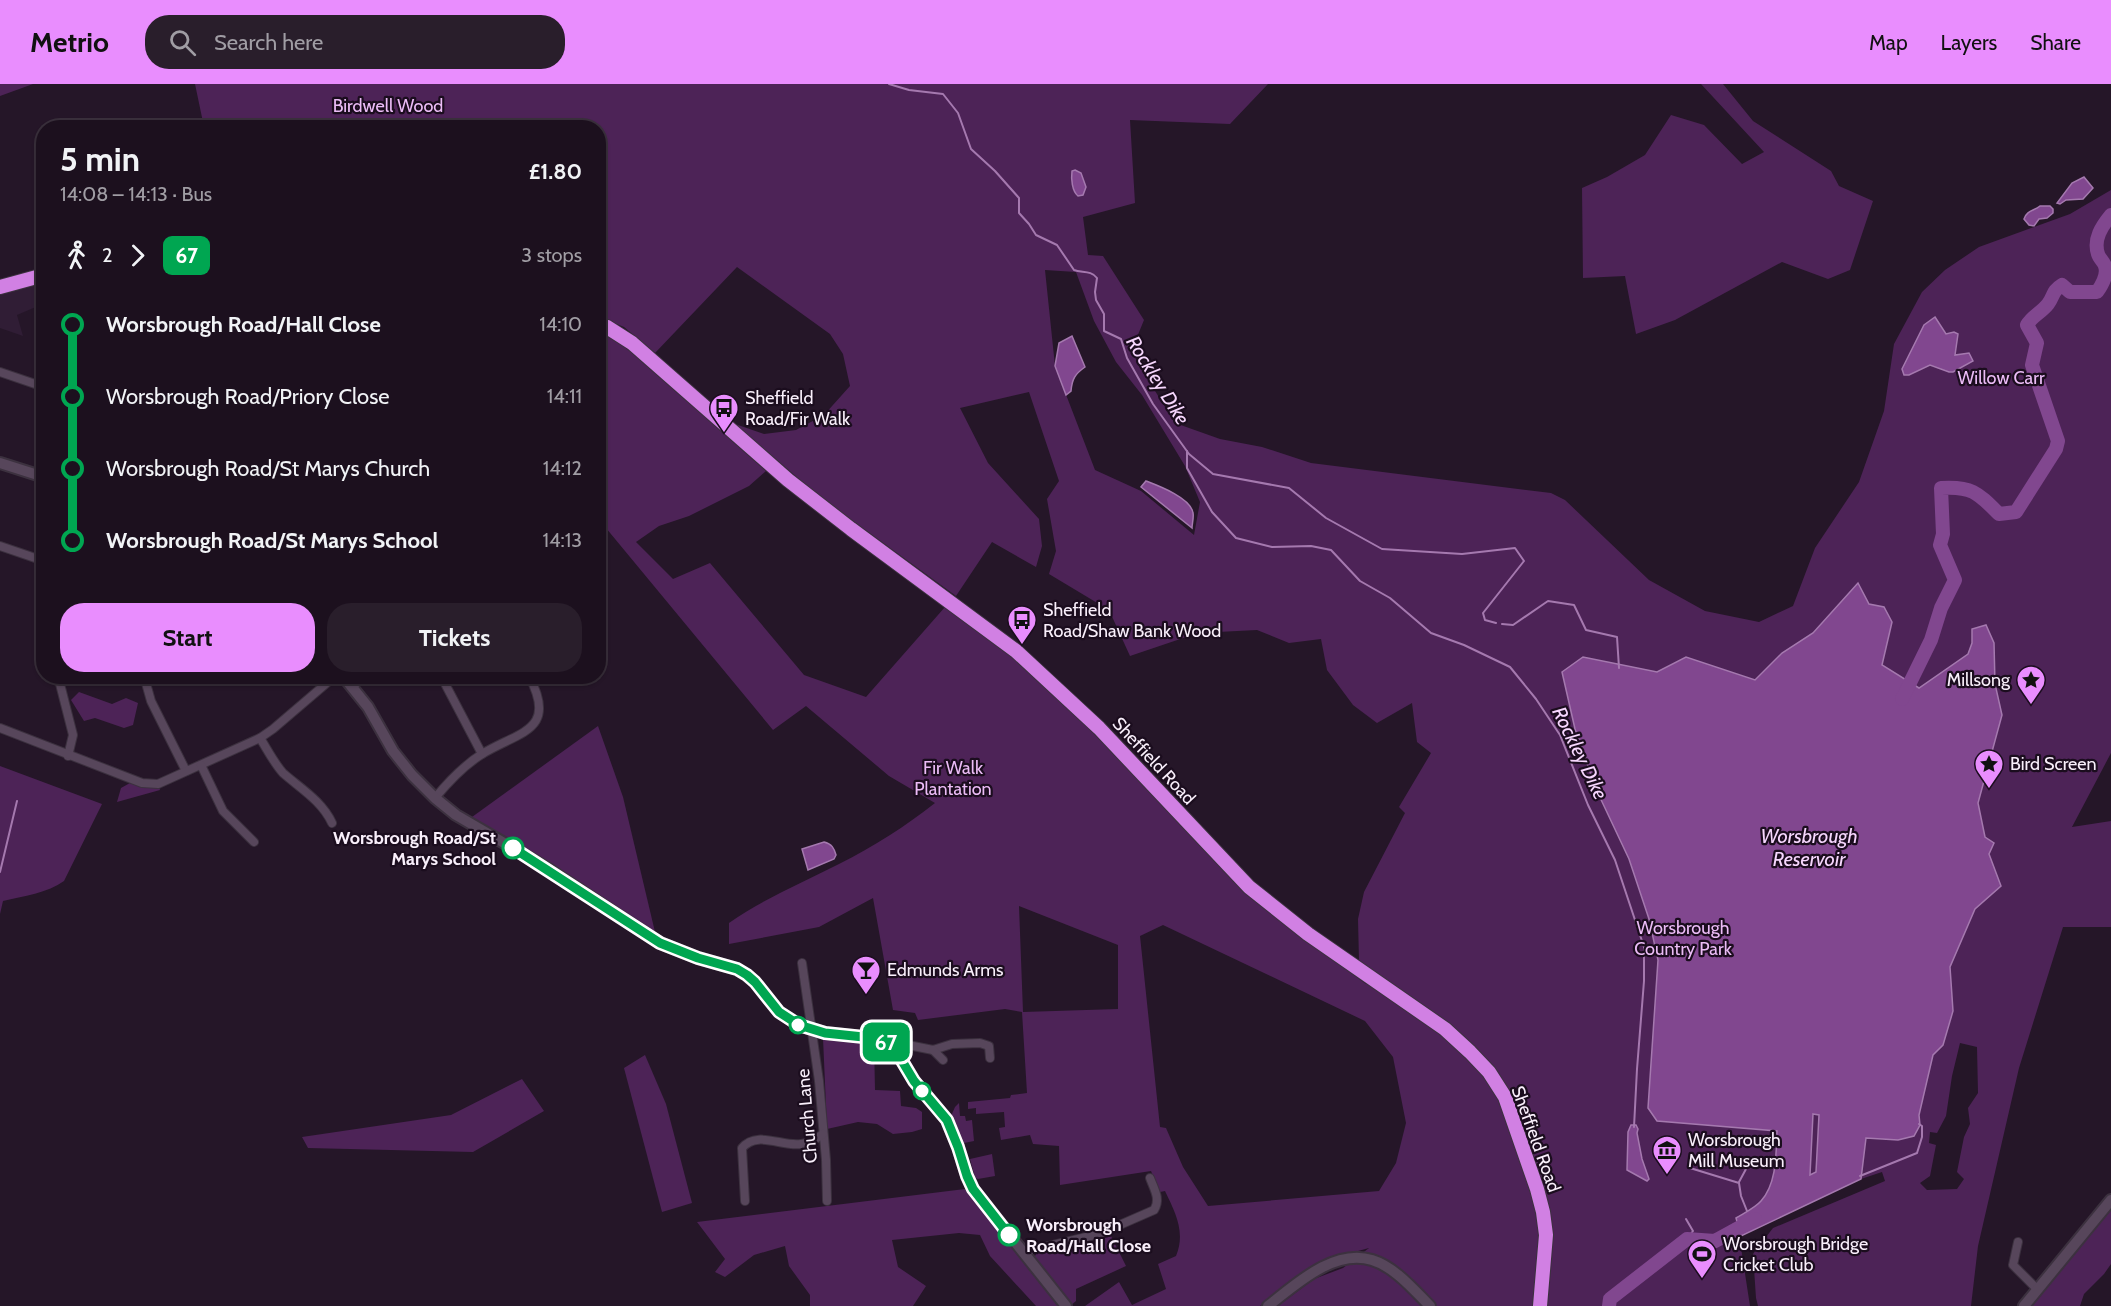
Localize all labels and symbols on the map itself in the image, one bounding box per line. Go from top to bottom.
park label: Birdwell Wood [333,95,443,117]
water label: Rockley Dike [1121,331,1195,429]
park label: Willow Carr [1957,367,2045,389]
place label: Sheffield Road/Fir Walk [745,387,851,430]
bus stop icon: Sheffield Road/Fir Walk [708,392,740,434]
place label: Sheffield Road/Shaw Bank Wood [1043,599,1221,642]
bus stop icon: Sheffield Road/Shaw Bank Wood [1006,604,1038,646]
place icon: Millsong [2015,664,2047,706]
place label: Millsong [1947,669,2011,691]
water label: Rockley Dike [1547,703,1613,803]
street label: Sheffield Road [1108,713,1200,809]
place icon: Bird Screen [1973,748,2005,790]
place label: Bird Screen [2010,753,2097,775]
park label: Fir Walk Plantation [914,757,992,800]
water label: Worsbrough Reservoir [1760,824,1858,871]
place label: Worsbrough Road/St Marys School [333,827,496,870]
marker: Worsbrough Road/St Marys School [502,837,524,859]
park label: Worsbrough Country Park [1634,917,1733,960]
bar icon: Edmunds Arms [850,954,882,996]
place label: Edmunds Arms [887,959,1003,981]
unlabelled marker [789,1016,807,1034]
line badge: 67 [859,1022,913,1062]
street label: Church Lane [792,1068,822,1164]
unlabelled marker [913,1082,931,1100]
street label: Sheffield Road [1507,1083,1565,1195]
place label: Worsbrough Mill Museum [1688,1129,1785,1172]
museum icon: Worsbrough Mill Museum [1651,1134,1683,1176]
place label: Worsbrough Road/Hall Close [1026,1214,1151,1257]
marker: Worsbrough Road/Hall Close [998,1224,1020,1246]
place label: Worsbrough Bridge Cricket Club [1723,1233,1868,1276]
sports icon: Worsbrough Bridge Cricket Club [1686,1238,1718,1280]

